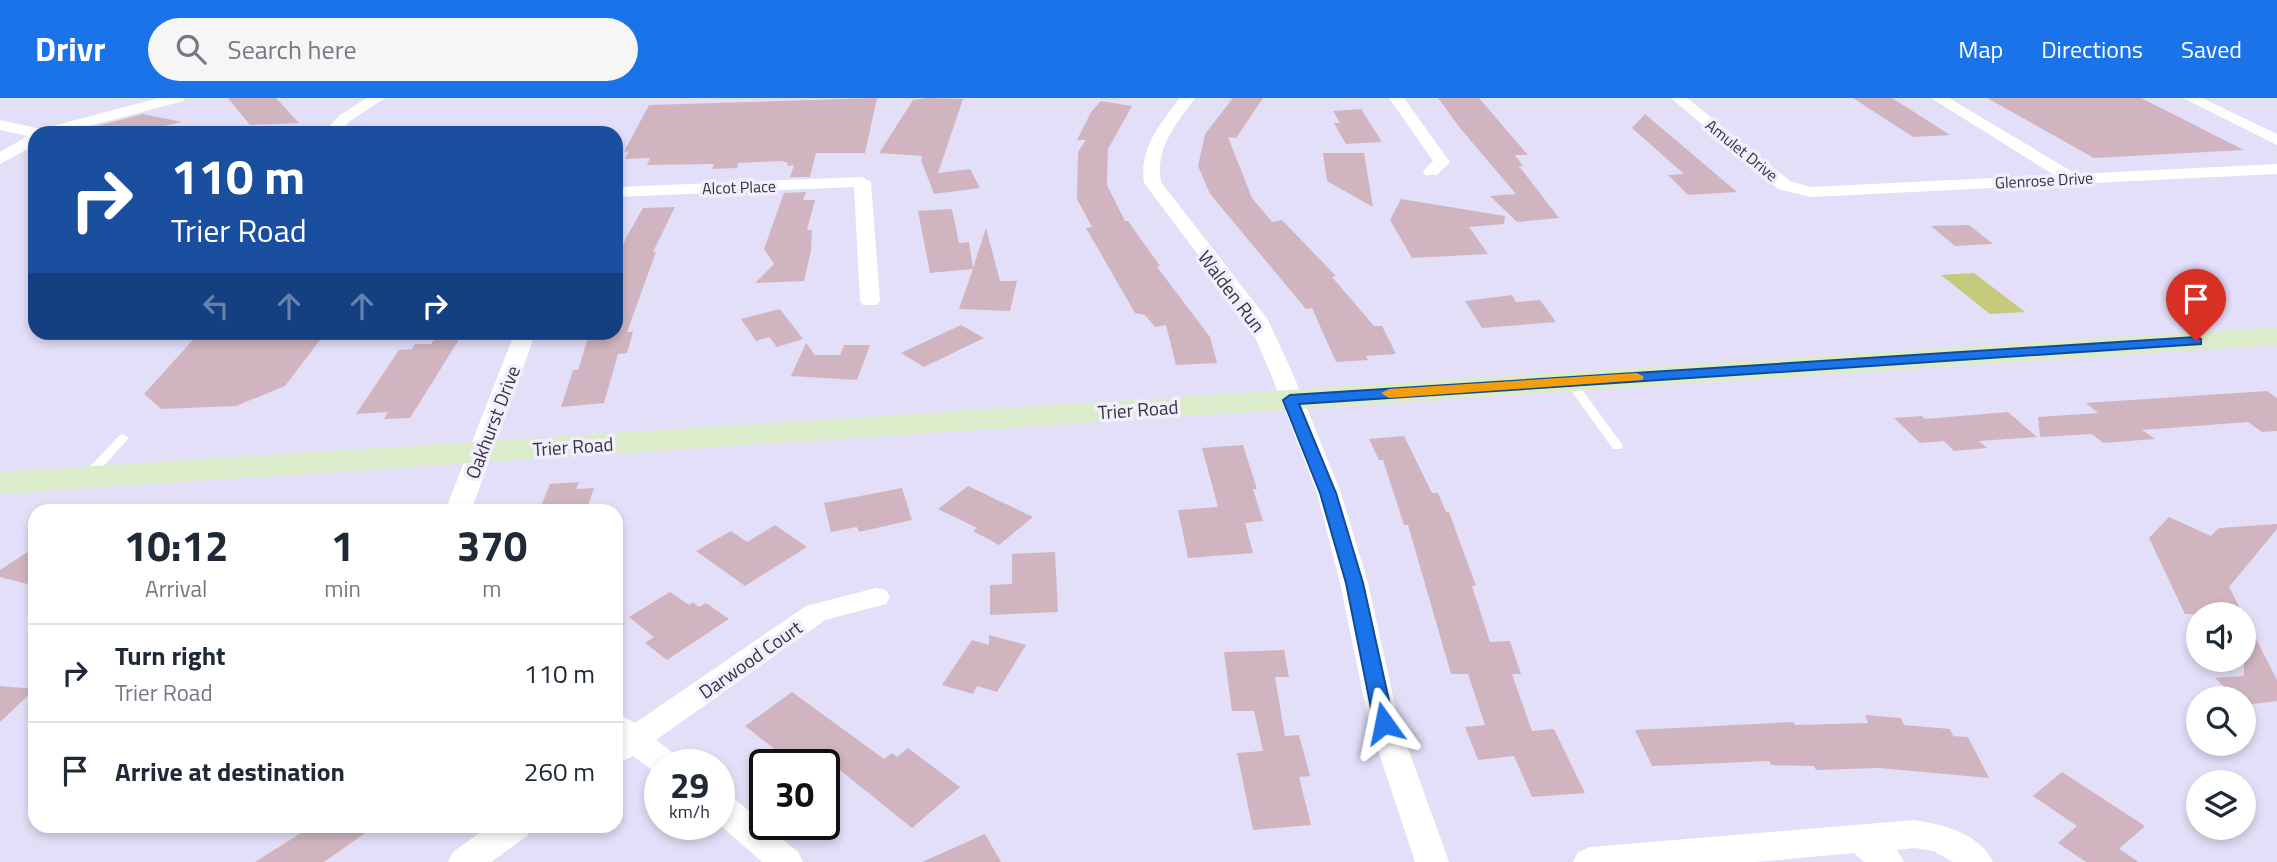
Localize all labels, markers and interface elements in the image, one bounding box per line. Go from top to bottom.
search box [148,18,638,81]
text: Drivr [35,24,106,74]
icon: search [172,30,210,68]
text: Search here [228,30,357,69]
text: Map [1958,31,2003,67]
text: Directions [2041,31,2143,67]
text: Saved [2181,31,2242,67]
street label: Amulet Drive [1701,113,1783,187]
text: 110 m [171,138,305,213]
icon: right [56,154,147,245]
street label: Glenrose Drive [1994,165,2094,195]
street label: Alcot Place [702,174,776,200]
text: Trier Road [171,206,307,254]
street label: Walden Run [1191,244,1273,338]
pin [2166,269,2226,341]
icon: arrive [2177,280,2215,318]
icon: left [197,287,235,325]
icon: ahead [270,287,308,325]
icon: ahead [343,287,381,325]
icon: right [416,287,454,325]
street label: Oakhurst Drive [457,361,527,483]
street label: Trier Road [1097,392,1179,426]
street label: Trier Road [532,429,614,463]
text: 10:12 [124,513,229,577]
text: 1 [331,513,354,577]
text: 370 [457,513,527,577]
text: Arrival [145,571,207,606]
text: min [324,571,361,606]
text: m [482,571,502,606]
map controls [2186,602,2256,840]
button: sound [2186,602,2256,672]
street label: Darwood Court [692,612,808,705]
text: Turn right [115,636,226,675]
icon: right [56,654,94,692]
text: 110 m [524,654,595,693]
text: Trier Road [115,675,213,710]
position arrow [1347,686,1421,760]
button: search [2186,686,2256,756]
speed limit sign: 30 [749,749,840,840]
icon: arrive [56,752,94,790]
text: Arrive at destination [115,752,345,791]
text: 260 m [524,752,595,791]
text: 29 [670,758,709,812]
button: layers [2186,770,2256,840]
text: km/h [669,798,710,825]

